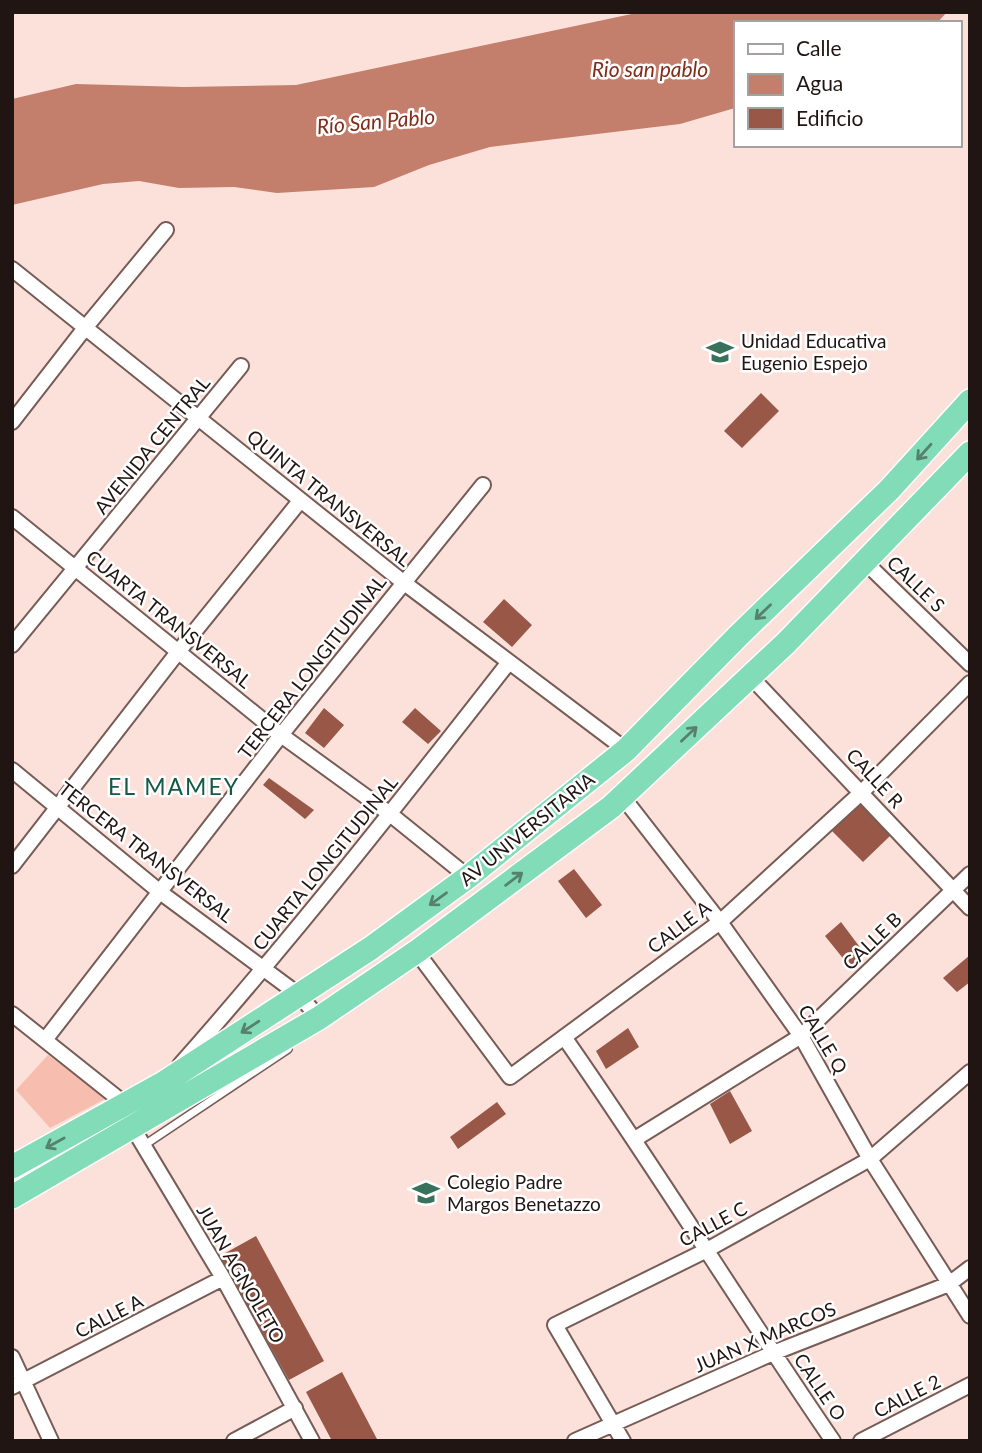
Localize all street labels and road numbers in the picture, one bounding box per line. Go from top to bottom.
street label: AVENIDA CENTRAL [89,371,214,518]
street label: QUINTA TRANSVERSAL [243,424,416,571]
street label: CUARTA TRANSVERSAL [82,545,257,693]
street label: CALLE S [883,551,950,617]
street label: TERCERA LONGITUDINAL [233,570,391,763]
street label: CALLE R [842,743,909,812]
street label: AV UNIVERSITARIA [455,767,599,890]
street label: CUARTA LONGITUDINAL [247,771,402,955]
street label: TERCERA TRANSVERSAL [55,776,238,927]
street label: CALLE A [643,895,715,958]
street label: CALLE B [837,907,906,974]
street label: CALLE Q [794,1000,853,1077]
street label: CALLE C [675,1196,751,1251]
street label: JUAN AGNOLETO [192,1200,290,1347]
street label: CALLE A [71,1289,147,1342]
street label: JUAN X MARCOS [691,1296,839,1377]
street label: CALLE O [790,1349,851,1425]
street label: CALLE 2 [870,1369,944,1422]

